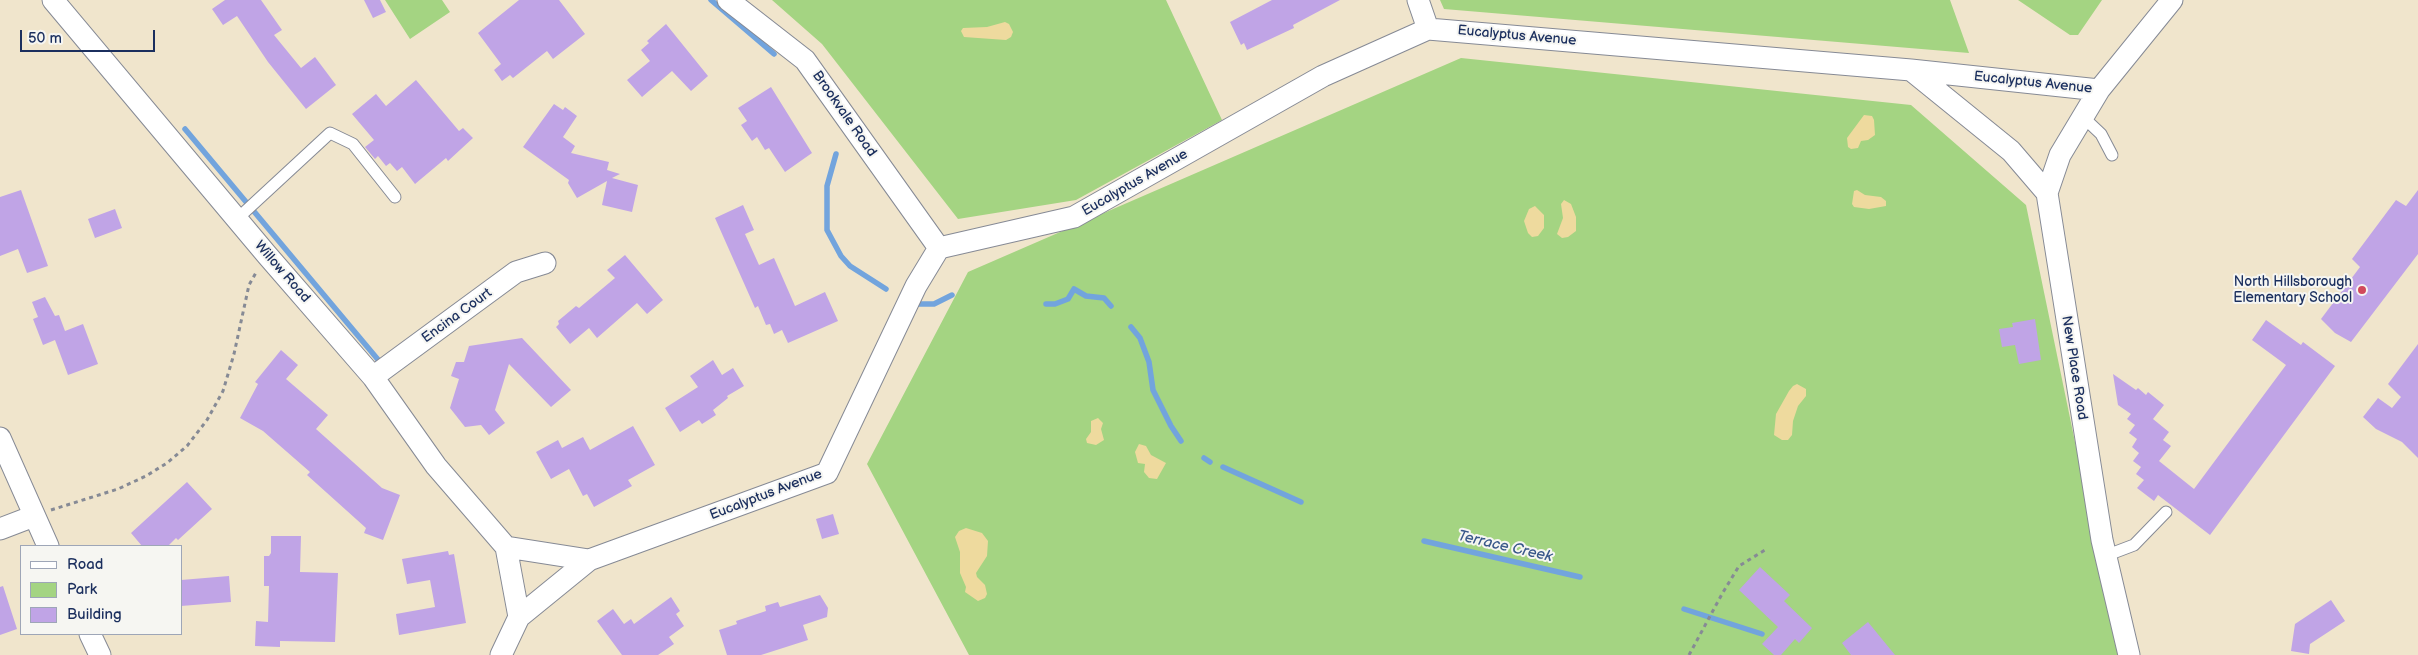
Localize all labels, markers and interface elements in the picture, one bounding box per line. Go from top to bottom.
scale bar [22,20,158,52]
street label: Eucalyptus Avenue [1457,22,1577,50]
text: 50 m [28,29,62,48]
street label: Brookvale Road [808,68,880,160]
street label: Eucalyptus Avenue [1973,68,2093,98]
street label: Eucalyptus Avenue [1079,146,1191,220]
street label: Willow Road [251,238,313,306]
place label: North Hillsborough Elementary School [2233,274,2352,306]
marker: North Hillsborough Elementary School [2356,284,2368,296]
street label: Encina Court [419,285,495,347]
street label: New Place Road [2057,315,2091,421]
street label: Eucalyptus Avenue [707,466,825,524]
water label: Terrace Creek [1456,527,1554,567]
legend [20,545,182,635]
text: Road [67,555,103,574]
text: Park [67,580,97,599]
text: Building [67,605,122,624]

